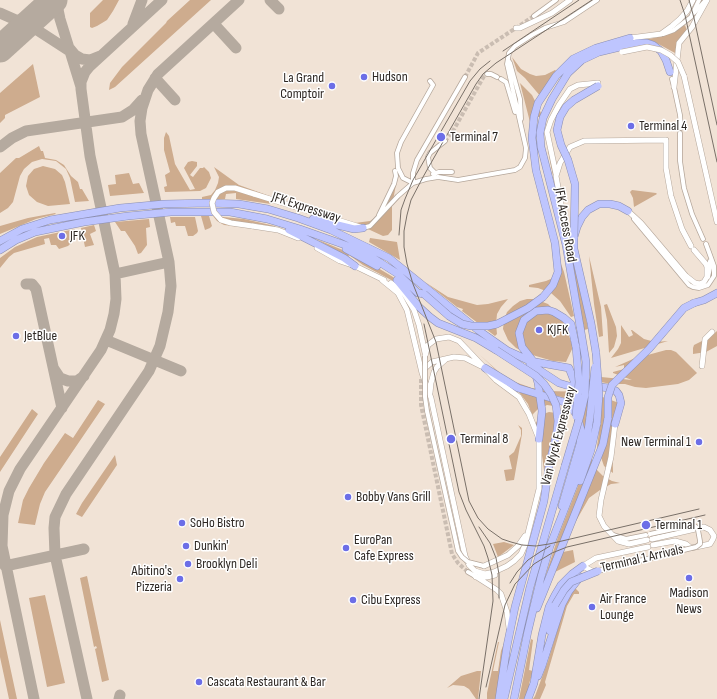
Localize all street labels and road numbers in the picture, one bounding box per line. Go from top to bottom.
street label: JFK Access Road [550,186,580,264]
street label: JFK Expressway [269,189,343,227]
street label: Van Wyck Expressway [538,385,580,487]
street label: Terminal 1 Arrivals [599,541,685,577]

